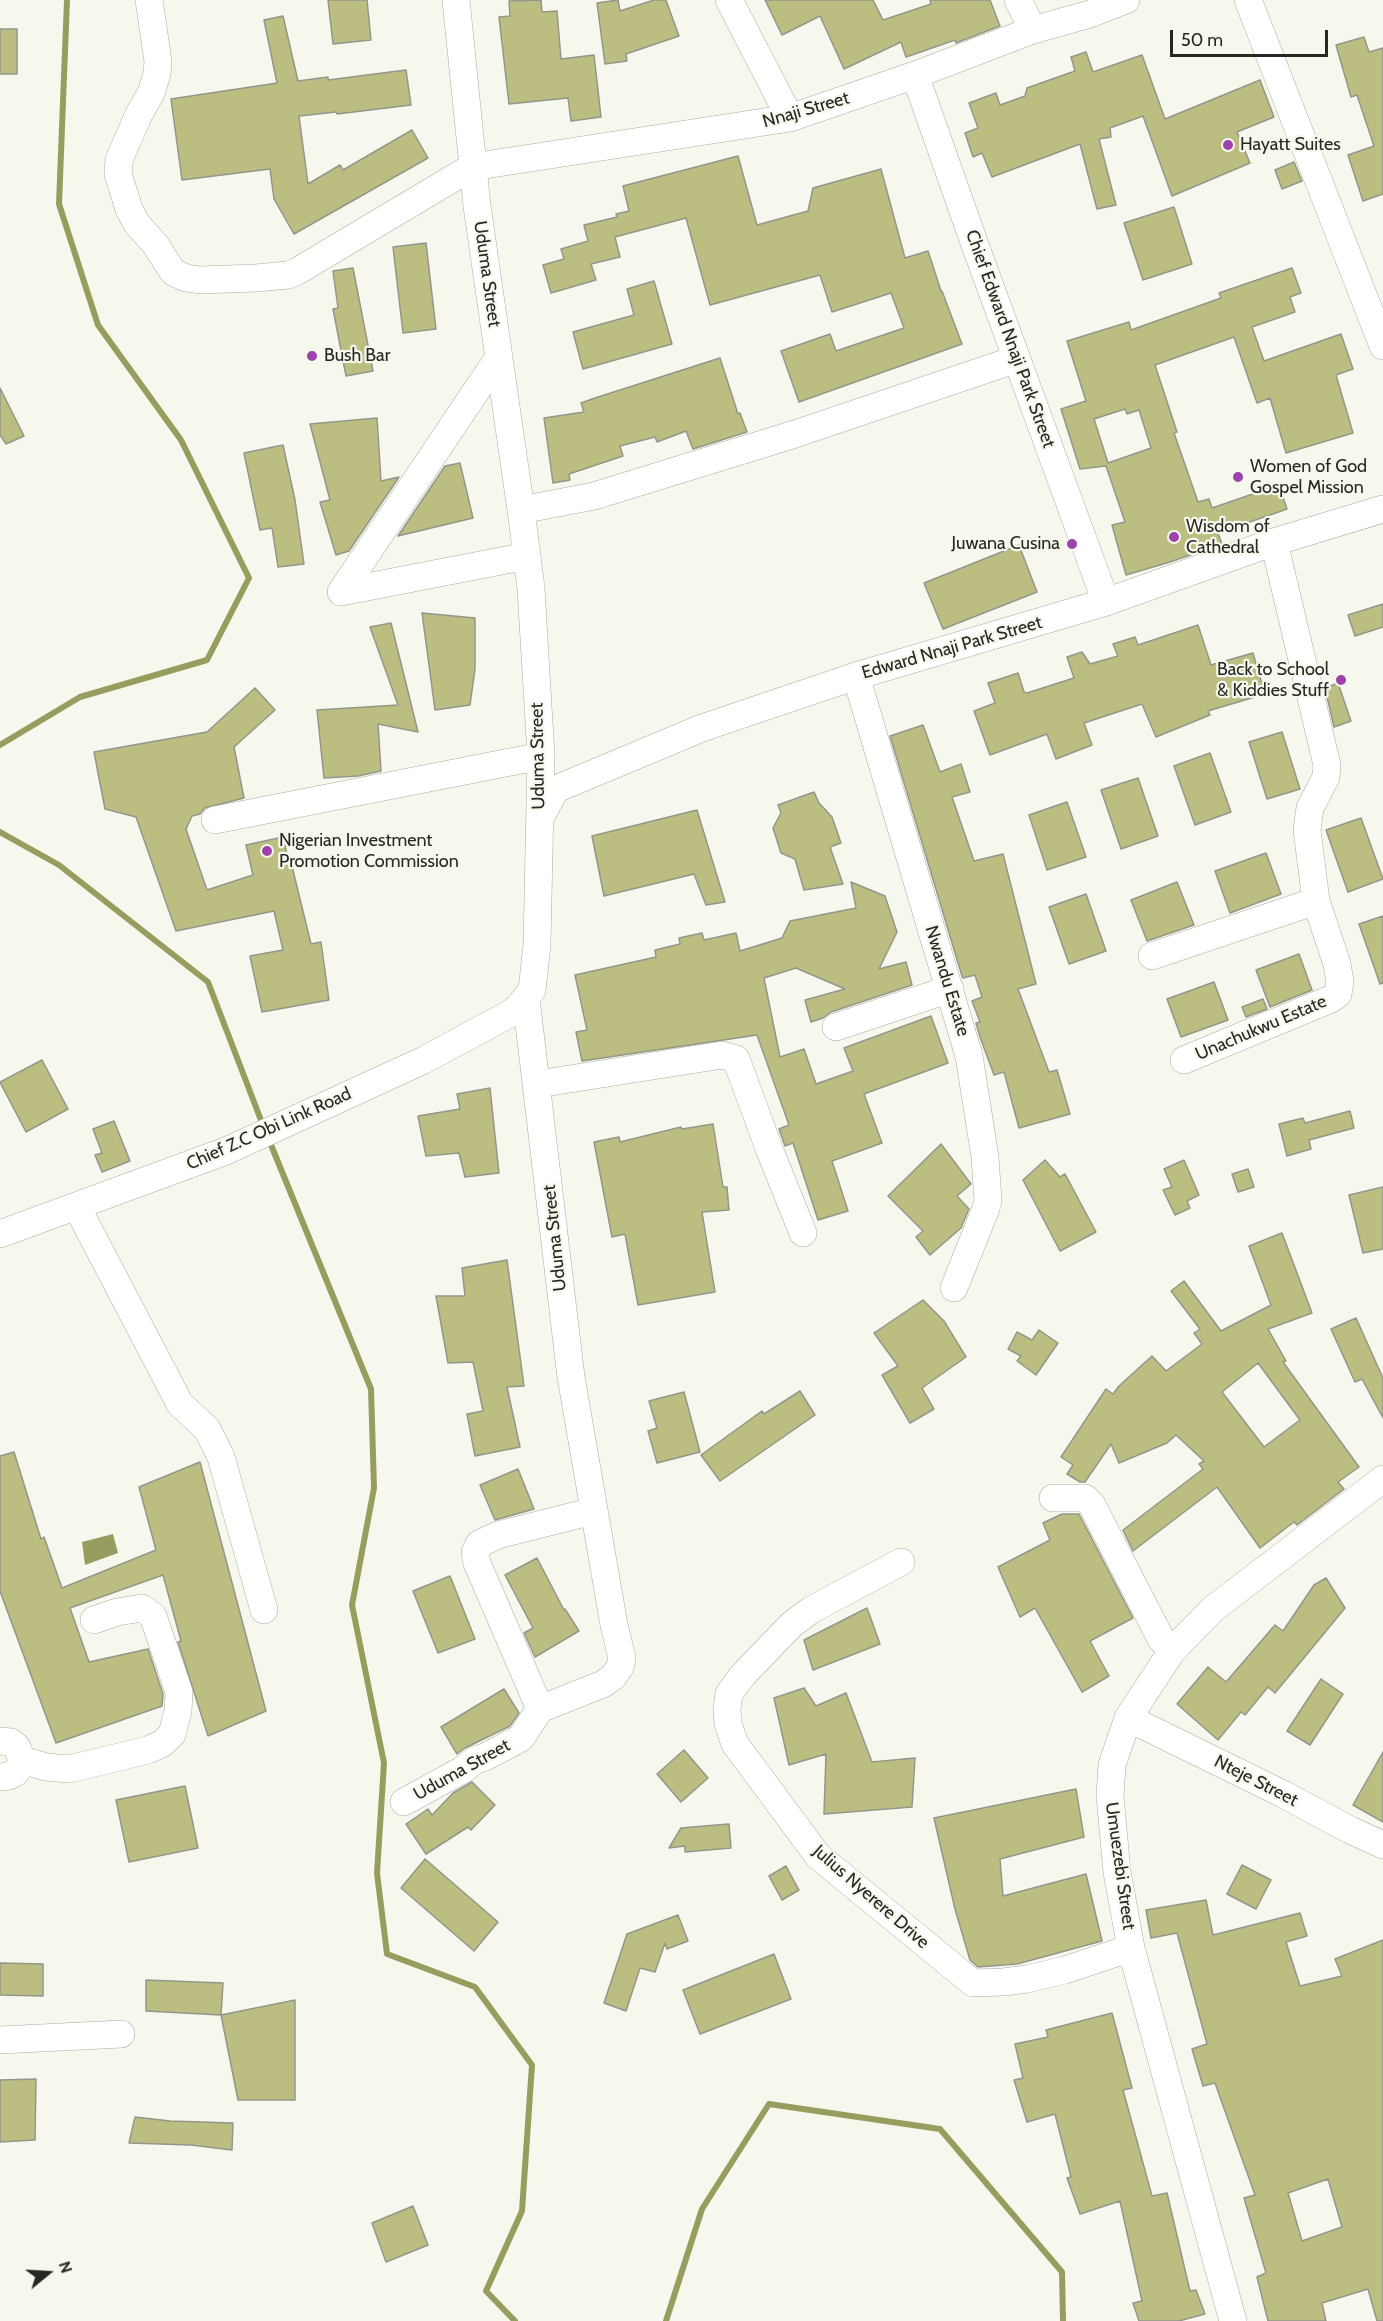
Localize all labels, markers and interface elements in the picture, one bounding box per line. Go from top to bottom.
scale bar [1173,18,1330,56]
text: 50 m [1181,29,1223,51]
street label: Nnaji Street [760,87,852,133]
place label: Hayatt Suites [1240,134,1341,156]
marker: Hayatt Suites [1221,138,1235,152]
street label: Uduma Street [469,220,505,328]
street label: Chief Edward Nnaji Park Street [960,227,1060,451]
place label: Bush Bar [324,345,390,367]
marker: Bush Bar [305,349,319,363]
place label: Women of God Gospel Mission [1250,456,1367,498]
marker: Women of God Gospel Mission [1231,470,1245,484]
place label: Wisdom of Cathedral [1186,516,1270,558]
marker: Wisdom of Cathedral [1167,530,1181,544]
place label: Juwana Cusina [952,533,1060,555]
marker: Juwana Cusina [1065,537,1079,551]
street label: Edward Nnaji Park Street [859,612,1045,684]
place label: Back to School & Kiddies Stuff [1217,659,1329,702]
marker: Back to School & Kiddies Stuff [1334,673,1348,687]
street label: Uduma Street [526,702,550,810]
place label: Nigerian Investment Promotion Commission [279,830,459,872]
marker: Nigerian Investment Promotion Commission [260,844,274,858]
street label: Nwandu Estate [920,923,974,1039]
street label: Unachukwu Estate [1192,991,1330,1065]
street label: Chief Z.C Obi Link Road [183,1083,355,1175]
street label: Uduma Street [539,1184,571,1292]
street label: Uduma Street [410,1735,514,1805]
street label: Nteje Street [1211,1751,1301,1811]
street label: Umuezebi Street [1100,1801,1140,1931]
street label: Julius Nyerere Drive [808,1841,934,1953]
north arrow [18,2243,78,2303]
text: N [55,2259,76,2276]

